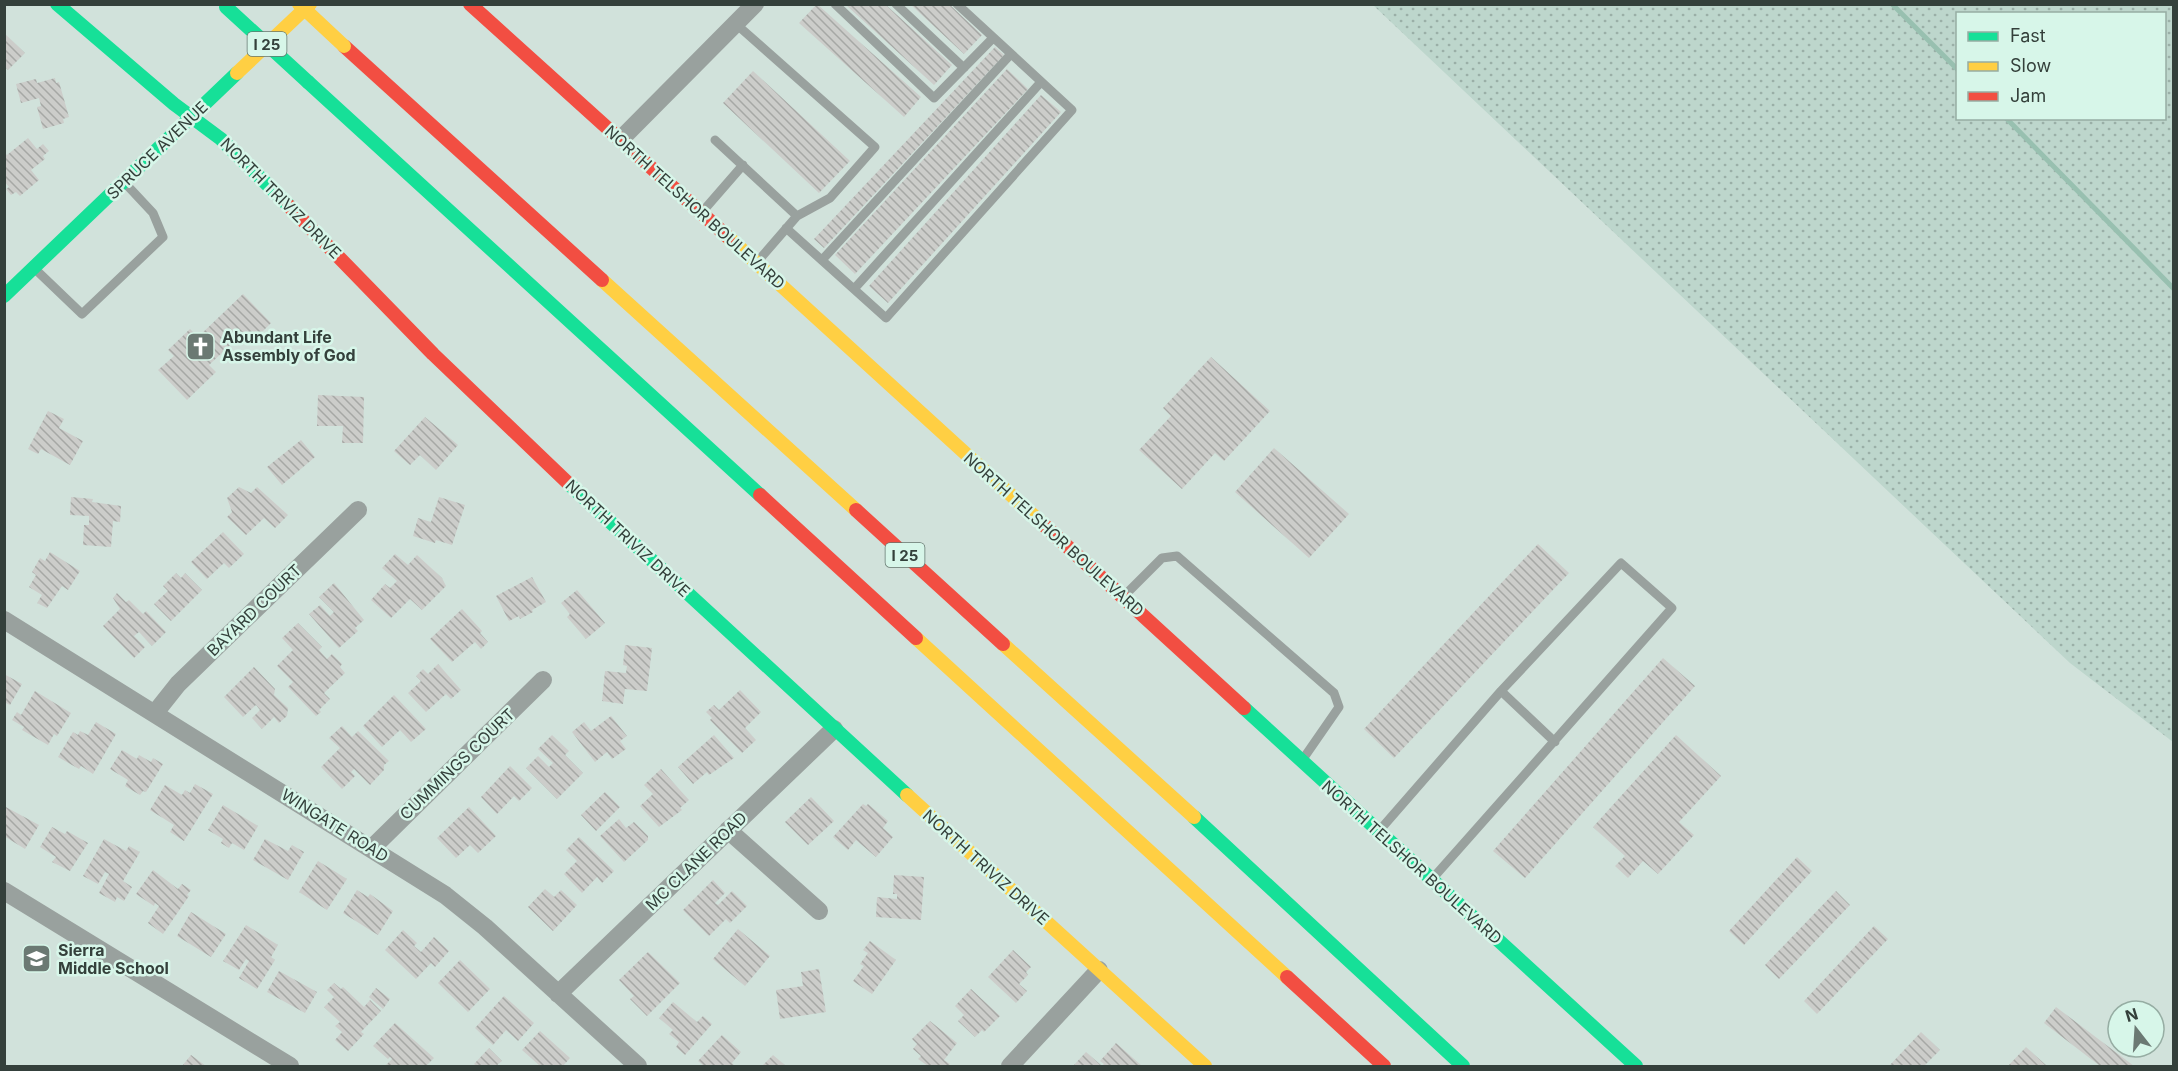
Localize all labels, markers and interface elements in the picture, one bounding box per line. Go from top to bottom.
legend [1956,12,2166,120]
text: Fast [2010,25,2046,46]
road number: I 25 [248,32,286,56]
text: Slow [2010,55,2051,76]
text: Jam [2010,85,2046,106]
street label: SPRUCE AVENUE [102,97,212,203]
street label: NORTH TELSHOR BOULEVARD [601,121,789,293]
street label: NORTH TRIVIZ DRIVE [216,133,346,263]
place label: Abundant Life Assembly of God [222,327,356,365]
church icon: Abundant Life Assembly of God [185,330,217,362]
street label: NORTH TELSHOR BOULEVARD [960,448,1148,620]
street label: NORTH TRIVIZ DRIVE [562,475,694,601]
road number: I 25 [886,543,924,567]
street label: BAYARD COURT [203,560,305,660]
street label: CUMMINGS COURT [395,704,519,824]
street label: NORTH TELSHOR BOULEVARD [1318,776,1506,948]
street label: WINGATE ROAD [278,784,392,866]
street label: NORTH TRIVIZ DRIVE [919,805,1053,929]
street label: MC CLANE ROAD [641,808,751,914]
place label: Sierra Middle School [58,940,169,978]
school or university icon: Sierra Middle School [21,943,53,975]
north arrow [2106,999,2166,1059]
text: N [2123,1003,2140,1026]

